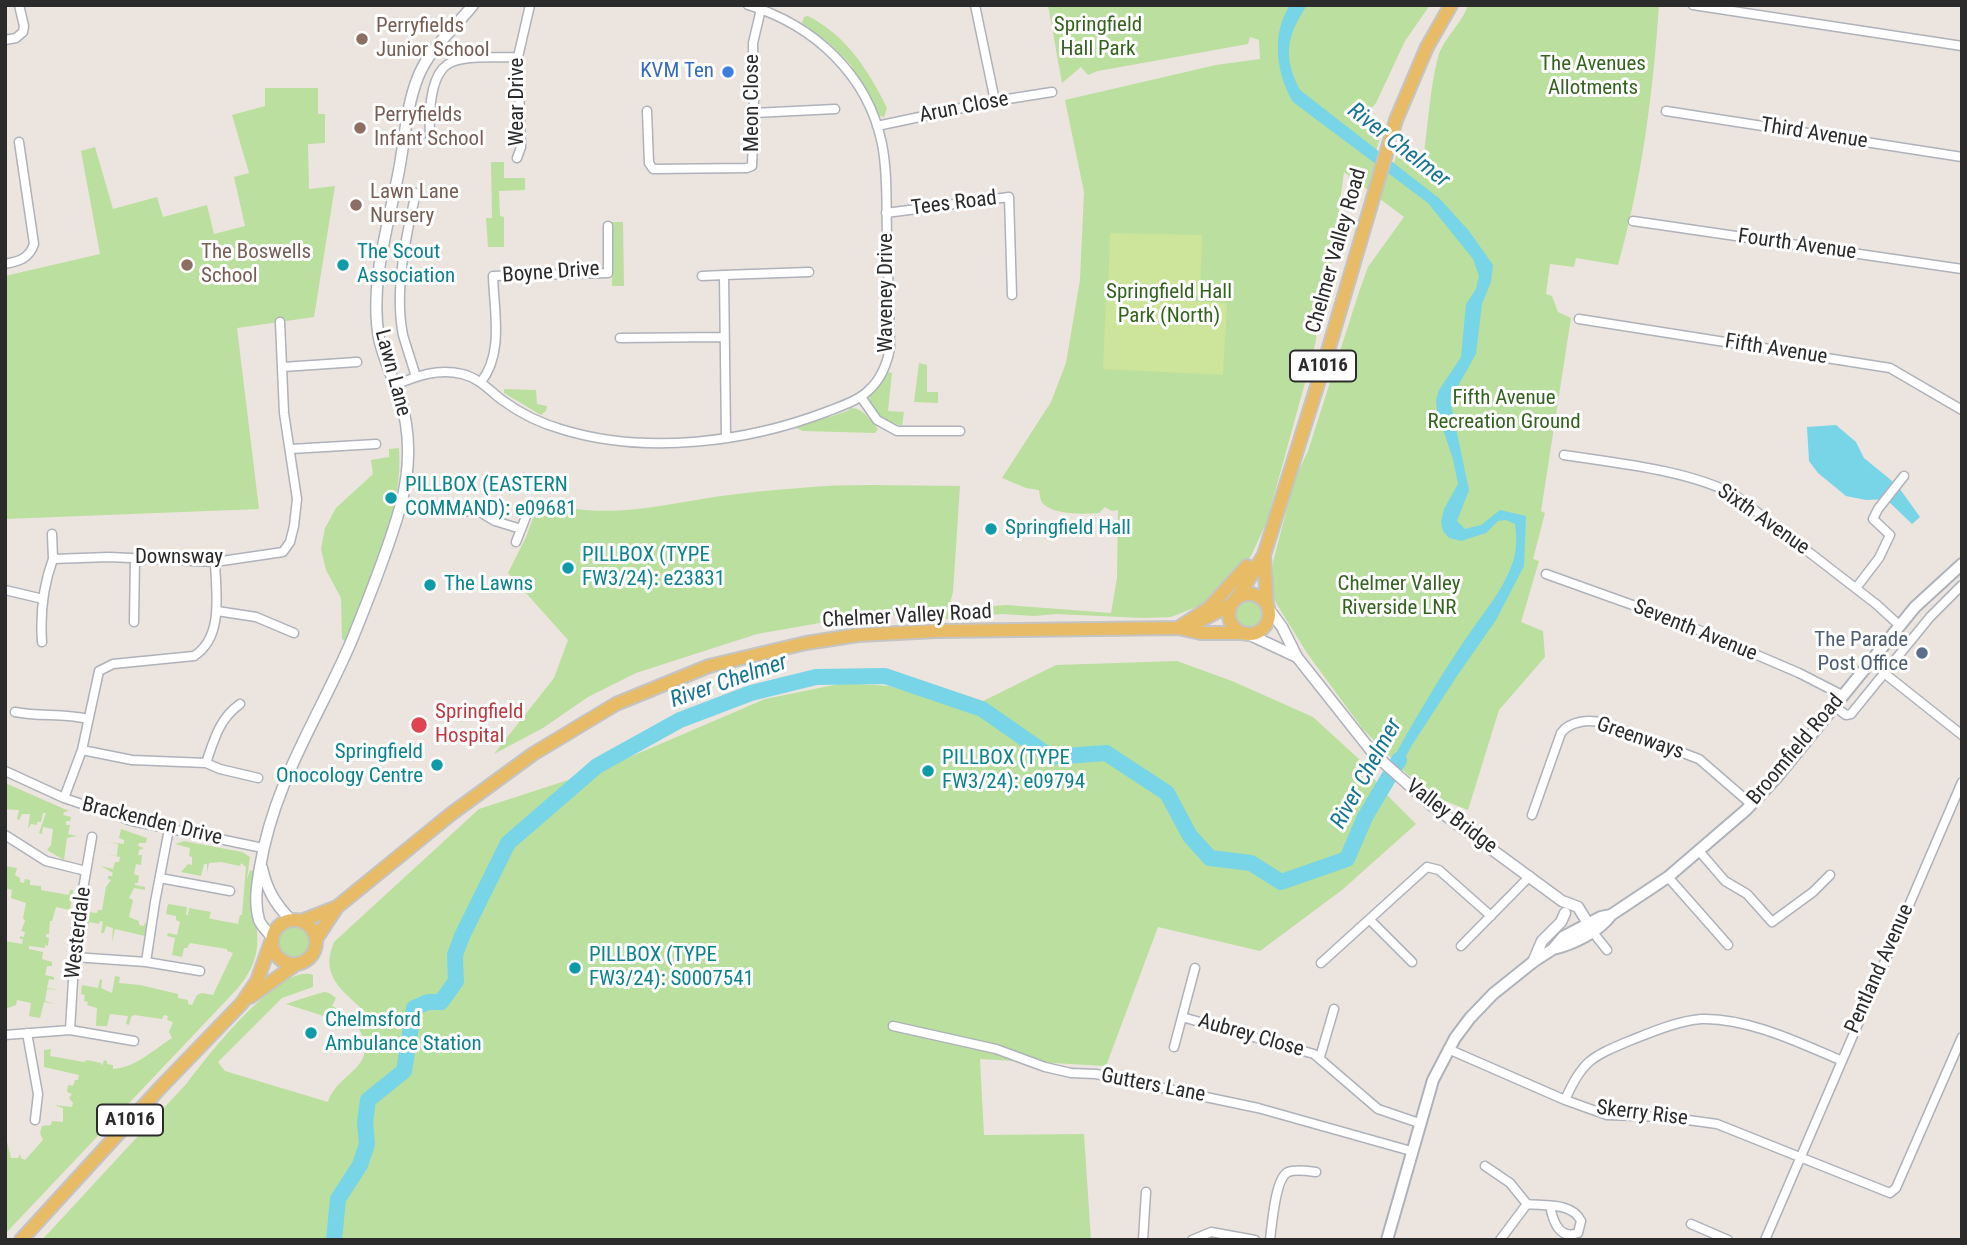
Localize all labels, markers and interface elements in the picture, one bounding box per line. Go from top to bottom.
park label: Springfield Hall Park [1054,13,1142,63]
place label: Perryfields Junior School [376,14,490,64]
marker: Perryfields Junior School [354,31,370,47]
park label: The Avenues Allotments [1540,52,1646,102]
street label: Meon Close [740,54,766,152]
street label: Wear Drive [505,58,531,146]
place label: KVM Ten [640,59,714,85]
marker: KVM Ten [720,64,736,80]
street label: Arun Close [917,87,1011,129]
water label: River Chelmer [1341,98,1455,194]
place label: Perryfields Infant School [374,103,484,153]
street label: Third Avenue [1759,113,1869,155]
marker: Perryfields Infant School [352,120,368,136]
street label: Chelmer Valley Road [1301,166,1373,336]
place label: Lawn Lane Nursery [370,180,459,230]
street label: Tees Road [910,186,998,222]
marker: Lawn Lane Nursery [348,197,364,213]
street label: Fourth Avenue [1736,224,1858,266]
street label: Waveney Drive [874,233,900,353]
place label: The Boswells School [201,240,311,290]
place label: The Scout Association [357,240,455,290]
marker: The Boswells School [179,257,195,273]
marker: The Scout Association [335,257,351,273]
street label: Boyne Drive [502,257,600,289]
park label: Springfield Hall Park (North) [1106,280,1232,330]
street label: Lawn Lane [368,327,416,419]
street label: Fifth Avenue [1723,329,1829,371]
road number: A1016 [1290,350,1356,382]
park label: Fifth Avenue Recreation Ground [1427,386,1581,436]
place label: PILLBOX (EASTERN COMMAND): e09681 [405,473,577,523]
street label: Sixth Avenue [1712,479,1814,561]
marker: PILLBOX (EASTERN COMMAND): e09681 [383,490,399,506]
place label: Springfield Hall [1005,516,1131,542]
marker: Springfield Hall [983,521,999,537]
place label: PILLBOX (TYPE FW3/24): e23831 [582,543,725,593]
street label: Downsway [135,545,223,571]
marker: PILLBOX (TYPE FW3/24): e23831 [560,560,576,576]
place label: The Lawns [444,572,533,598]
park label: Chelmer Valley Riverside LNR [1337,572,1461,622]
marker: The Lawns [422,577,438,593]
street label: Seventh Avenue [1630,595,1760,667]
street label: Chelmer Valley Road [821,600,993,634]
place label: The Parade Post Office [1814,628,1908,678]
marker: The Parade Post Office [1914,645,1930,661]
water label: River Chelmer [667,649,791,715]
street label: Broomfield Road [1742,689,1850,811]
place label: Springfield Hospital [435,700,523,750]
street label: Greenways [1593,712,1687,766]
water label: River Chelmer [1325,714,1409,834]
marker: Springfield Hospital [409,715,429,735]
place label: Springfield Onocology Centre [276,740,423,790]
place label: PILLBOX (TYPE FW3/24): e09794 [942,746,1085,796]
marker: Springfield Onocology Centre [429,757,445,773]
marker: PILLBOX (TYPE FW3/24): e09794 [920,763,936,779]
street label: Valley Bridge [1400,775,1502,859]
street label: Brackenden Drive [79,792,225,852]
street label: Westerdale [61,886,97,980]
street label: Pentland Avenue [1840,901,1920,1037]
place label: PILLBOX (TYPE FW3/24): S0007541 [589,943,754,993]
marker: PILLBOX (TYPE FW3/24): S0007541 [567,960,583,976]
place label: Chelmsford Ambulance Station [325,1008,482,1058]
street label: Aubrey Close [1195,1009,1307,1063]
marker: Chelmsford Ambulance Station [303,1025,319,1041]
street label: Gutters Lane [1099,1064,1207,1108]
street label: Skerry Rise [1595,1096,1689,1132]
road number: A1016 [97,1104,163,1136]

